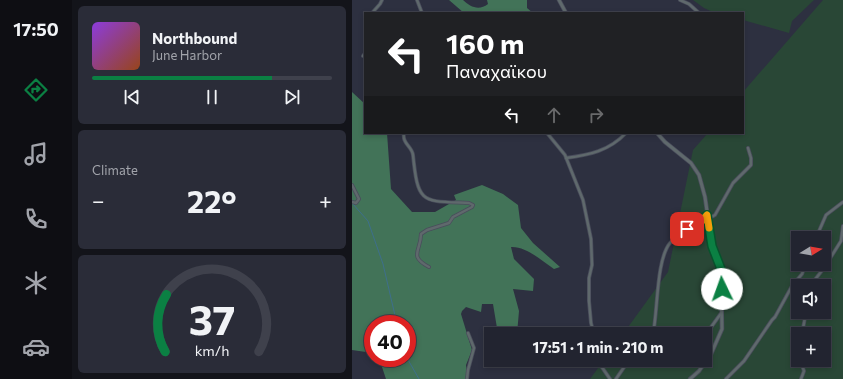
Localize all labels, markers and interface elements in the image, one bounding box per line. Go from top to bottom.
text: 17:50 [13,18,59,40]
text: 160 m [446,26,524,60]
icon: left [380,28,432,80]
text: Northbound [152,29,237,47]
text: June Harbor [152,47,222,63]
text: Παναχαϊκου [446,60,547,82]
icon: directions [22,76,50,104]
icon: previous [121,86,143,108]
icon: pause [201,86,223,108]
icon: next [281,86,303,108]
icon: left [501,104,523,126]
icon: ahead [543,104,565,126]
icon: right [585,104,607,126]
icon: music [22,140,50,168]
text: Climate [92,162,138,178]
text: 22° [187,182,237,219]
text: − [92,187,105,214]
text: + [319,187,332,214]
icon: phone [22,205,50,233]
pin [670,212,704,246]
icon: arrive [676,218,698,240]
north arrow [791,231,831,271]
map controls [791,231,831,367]
position arrow [701,268,743,310]
icon: climate [22,269,50,297]
button: sound [791,279,831,319]
text: 37 [189,293,235,344]
speed limit sign: 40 [364,315,416,367]
button: + [791,327,831,367]
icon: car [22,333,50,361]
text: 17:51 · 1 min · 210 m [533,338,663,356]
text: km/h [195,340,229,358]

